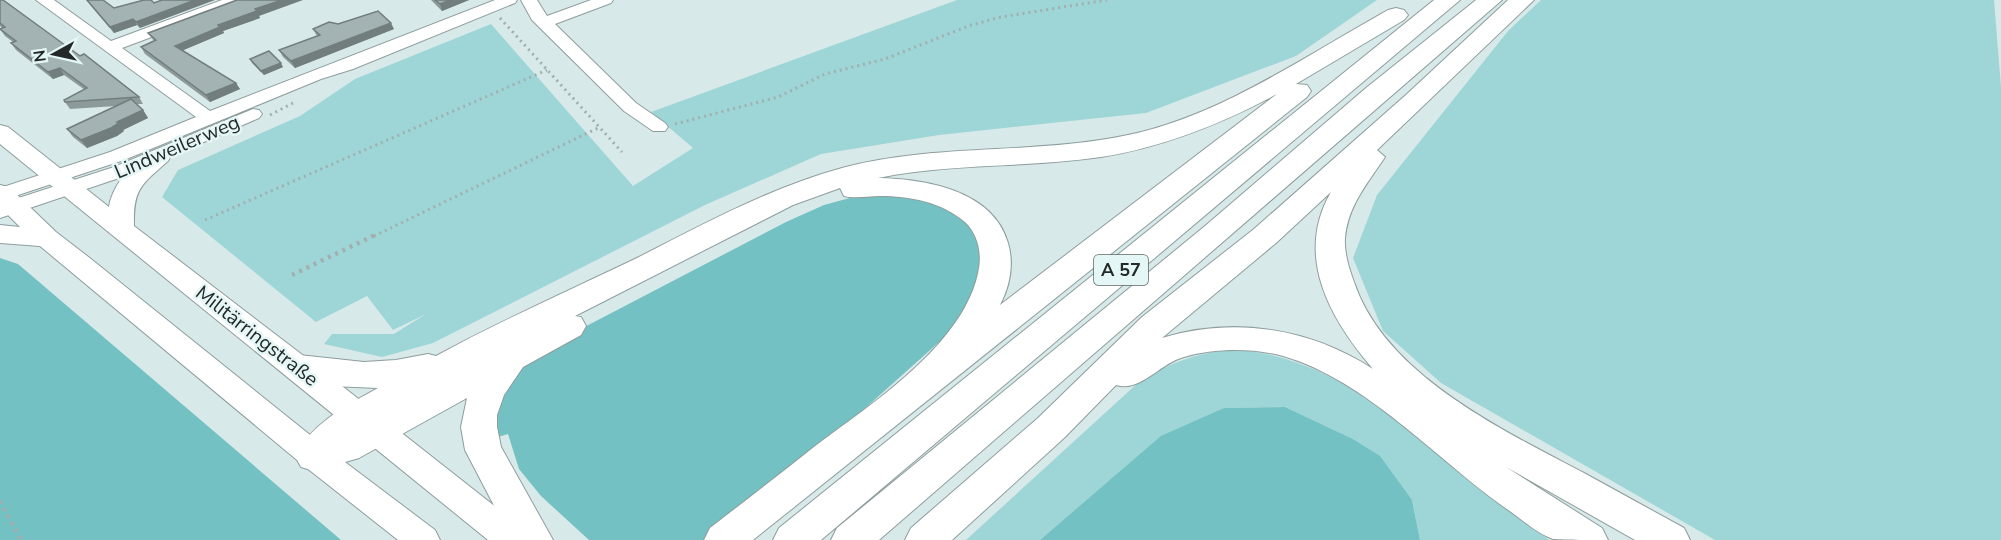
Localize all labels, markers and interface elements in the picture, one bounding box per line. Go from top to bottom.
north arrow [24,24,84,84]
text: N [28,48,52,63]
street label: Lindweilerweg [110,108,244,186]
road number: A 57 [1094,255,1148,285]
street label: Militärringstraße [190,279,324,393]

